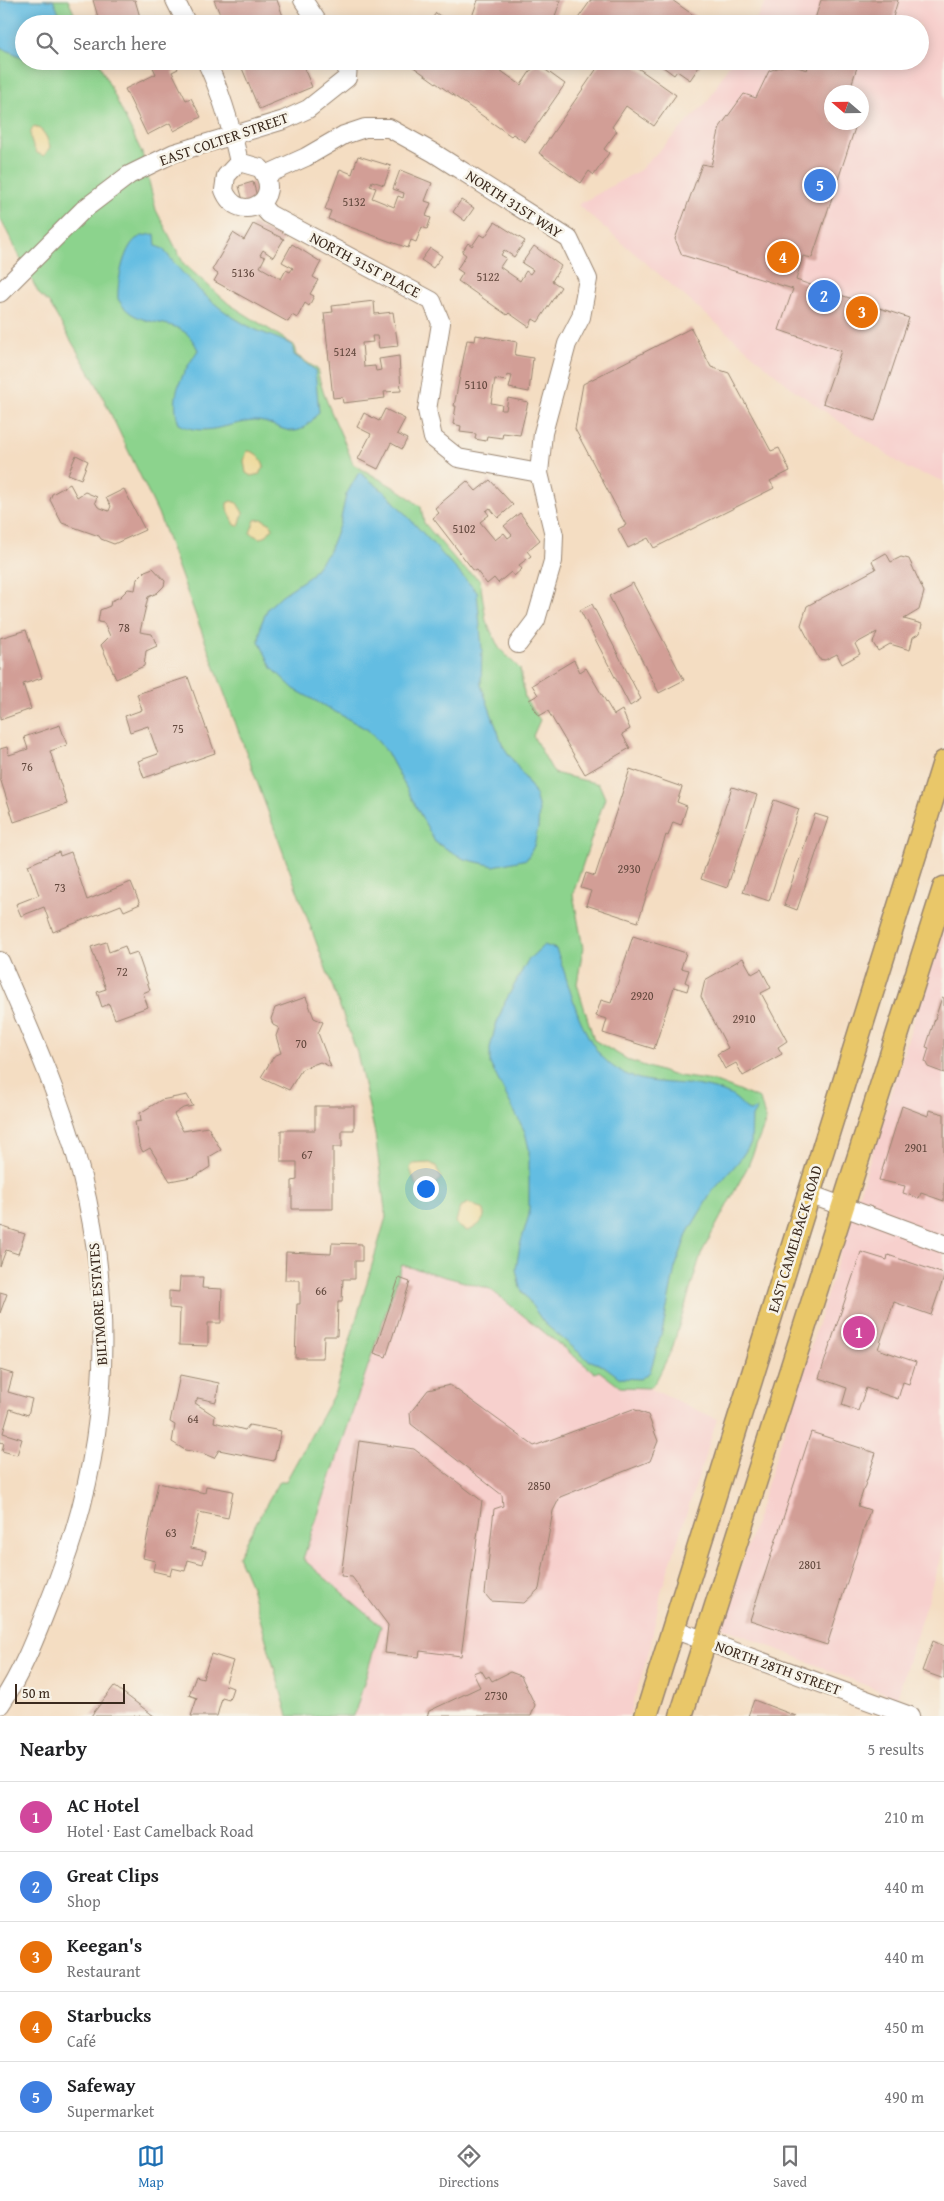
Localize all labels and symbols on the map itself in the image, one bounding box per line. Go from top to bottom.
north arrow [824,85,869,130]
street label: EAST COLTER STREET [156,106,292,170]
street label: NORTH 31ST WAY [462,165,566,243]
pin: 5 [804,166,836,204]
house number: 5132 [342,193,366,210]
street label: NORTH 31ST PLACE [306,227,425,303]
pin: 4 [767,238,799,276]
house number: 5136 [231,264,255,281]
house number: 5122 [476,268,500,285]
pin: 2 [808,277,840,315]
pin: 3 [846,293,878,331]
house number: 5124 [333,343,357,360]
house number: 5110 [464,376,488,393]
house number: 5102 [452,520,476,537]
house number: 78 [118,619,130,636]
house number: 75 [172,720,184,737]
house number: 76 [21,758,33,775]
house number: 2930 [617,860,641,877]
house number: 73 [54,879,66,896]
house number: 72 [116,963,128,980]
house number: 2920 [630,987,654,1004]
house number: 2910 [732,1010,756,1027]
house number: 70 [295,1035,307,1052]
house number: 2901 [904,1139,928,1156]
house number: 67 [301,1146,313,1163]
street label: EAST CAMELBACK ROAD [762,1163,827,1315]
your location [413,1176,439,1202]
street label: BILTMORE ESTATES [83,1242,112,1366]
house number: 66 [315,1282,327,1299]
pin: 1 [843,1313,875,1351]
house number: 64 [187,1410,199,1427]
house number: 2850 [527,1477,551,1494]
house number: 63 [165,1524,177,1541]
house number: 2801 [798,1556,822,1573]
street label: NORTH 28TH STREET [712,1635,845,1700]
scale bar [15,1681,125,1704]
house number: 2730 [484,1687,508,1704]

